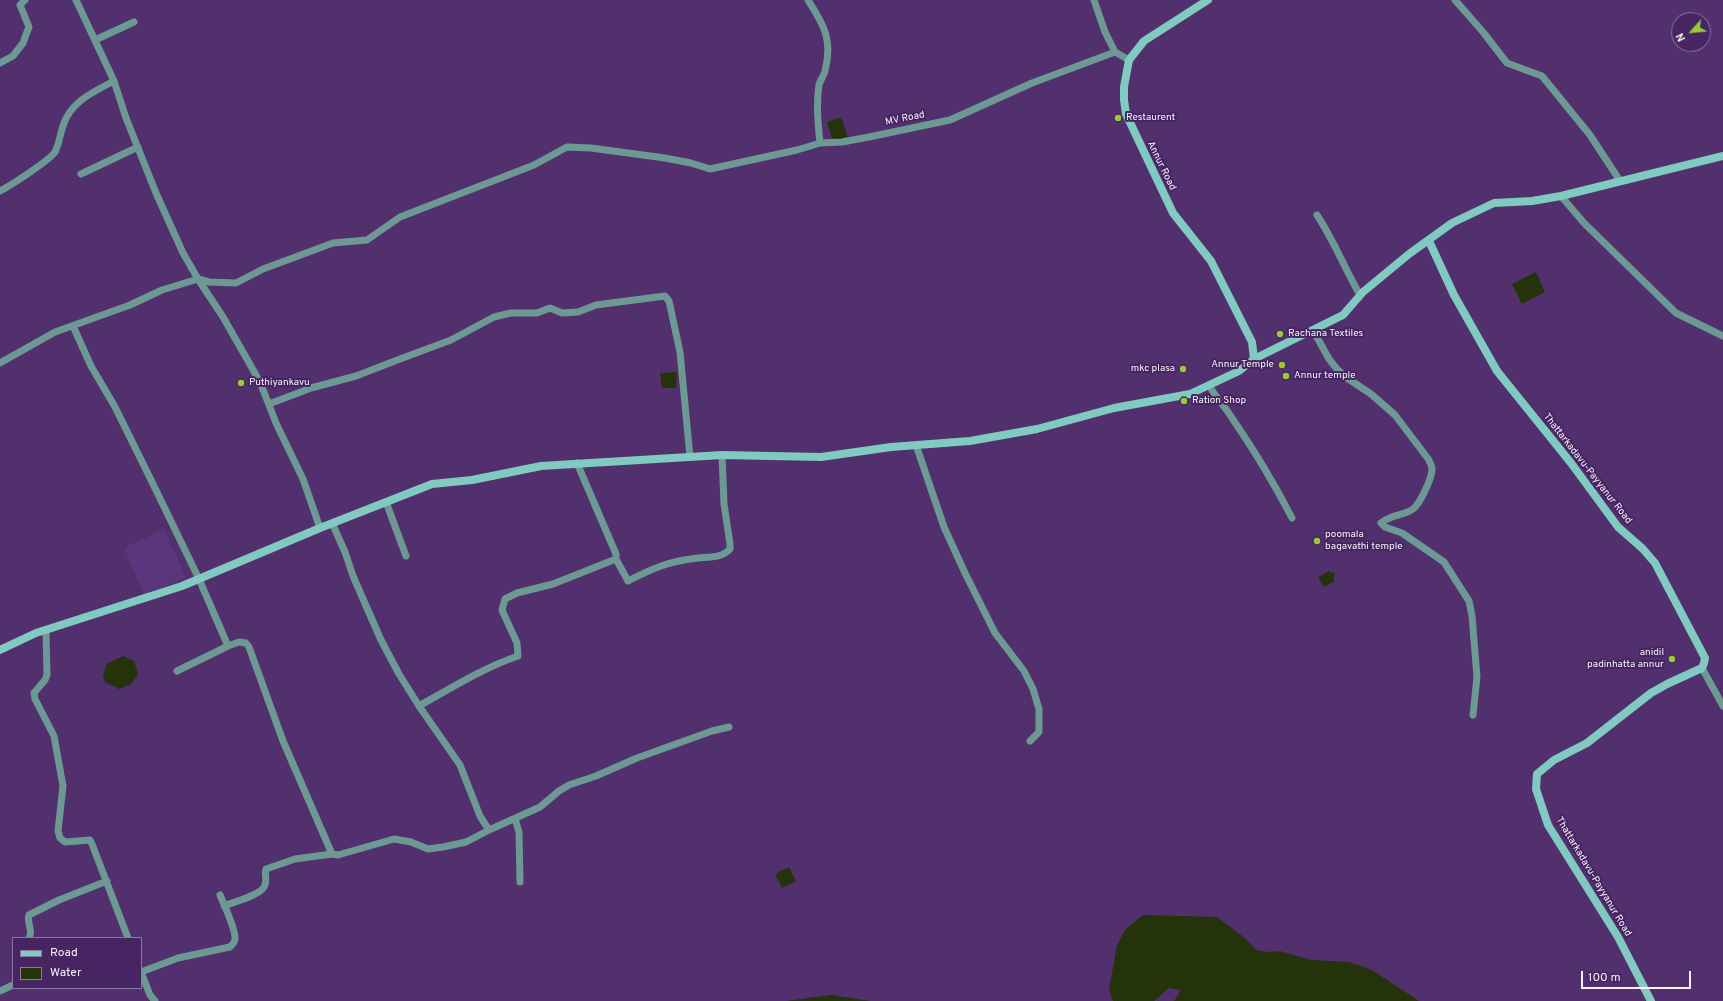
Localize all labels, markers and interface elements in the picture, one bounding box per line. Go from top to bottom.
north arrow [1671,12,1711,52]
text: N [1673,30,1689,44]
street label: MV Road [884,109,926,129]
place label: Restaurent [1126,112,1175,124]
marker: Restaurent [1113,113,1123,123]
street label: Annur Road [1144,139,1178,193]
place label: Rachana Textiles [1288,328,1363,340]
marker: Rachana Textiles [1275,329,1285,339]
place label: Annur Temple [1211,359,1274,371]
marker: Annur Temple [1277,360,1287,370]
place label: mkc plasa [1131,363,1175,375]
marker: mkc plasa [1178,364,1188,374]
place label: Annur temple [1294,370,1356,382]
marker: Annur temple [1281,371,1291,381]
place label: Puthiyankavu [249,377,310,389]
marker: Puthiyankavu [236,378,246,388]
place label: Ration Shop [1192,395,1246,407]
marker: Ration Shop [1179,396,1189,406]
street label: Thattarkadavu-Payyanur Road [1540,411,1634,527]
place label: poomala bagavathi temple [1325,529,1403,552]
marker: poomala bagavathi temple [1312,536,1322,546]
place label: anidil padinhatta annur [1587,647,1664,670]
marker: anidil padinhatta annur [1667,654,1677,664]
street label: Thattarkadavu-Payyanur Road [1553,815,1633,939]
legend [12,937,142,989]
text: Road [50,945,78,961]
scale bar [1583,963,1693,989]
text: Water [50,965,82,981]
text: 100 m [1588,970,1621,986]

